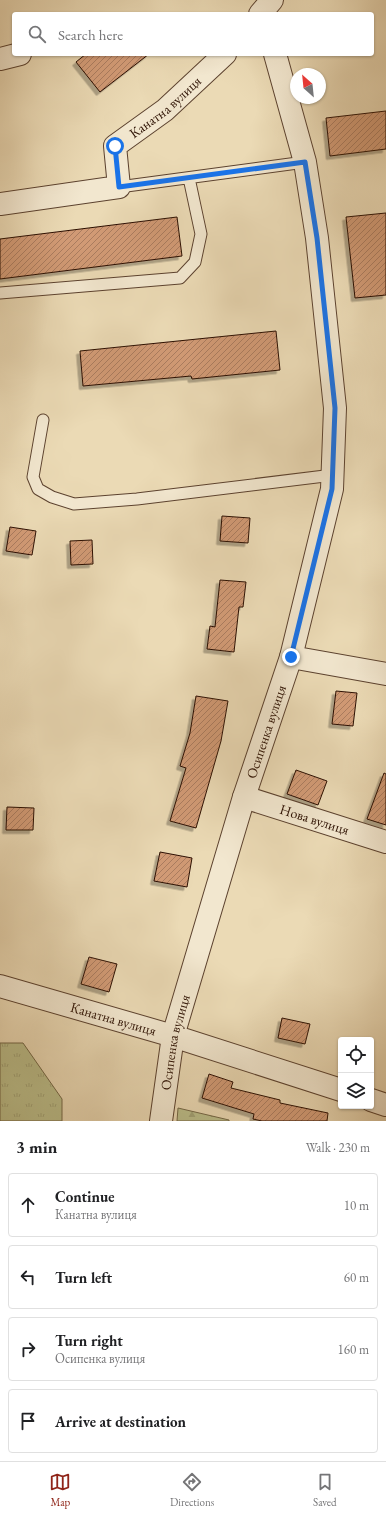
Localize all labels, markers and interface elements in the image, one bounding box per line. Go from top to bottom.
search box [12,12,374,56]
icon: search [26,23,48,45]
text: Search here [58,25,123,44]
north arrow [290,68,326,104]
street label: Канатна вулиця [126,72,205,142]
route start [106,137,124,155]
route end [282,648,300,666]
street label: Осипенка вулиця [242,683,290,781]
street label: Нова вулиця [278,800,351,839]
street label: Осипенка вулиця [156,992,194,1091]
street label: Канатна вулиця [68,998,158,1040]
map controls [338,1037,374,1109]
button: locate [338,1037,374,1073]
button: layers [338,1073,374,1109]
text: 3 min [16,1136,57,1158]
text: Walk · 230 m [306,1139,370,1156]
text: Continue [55,1187,115,1206]
icon: ahead [17,1194,39,1216]
text: 10 m [344,1197,369,1214]
text: Канатна вулиця [55,1206,137,1223]
icon: left [17,1266,39,1288]
text: Turn left [55,1268,112,1287]
text: 60 m [344,1269,369,1286]
text: Turn right [55,1331,123,1350]
icon: right [17,1338,39,1360]
text: 160 m [338,1341,369,1358]
text: Осипенка вулиця [55,1350,145,1367]
icon: arrive [17,1410,39,1432]
text: Arrive at destination [55,1412,186,1431]
tab: Map [49,1471,71,1509]
tab: Directions [170,1471,214,1509]
tab: Saved [313,1471,337,1509]

